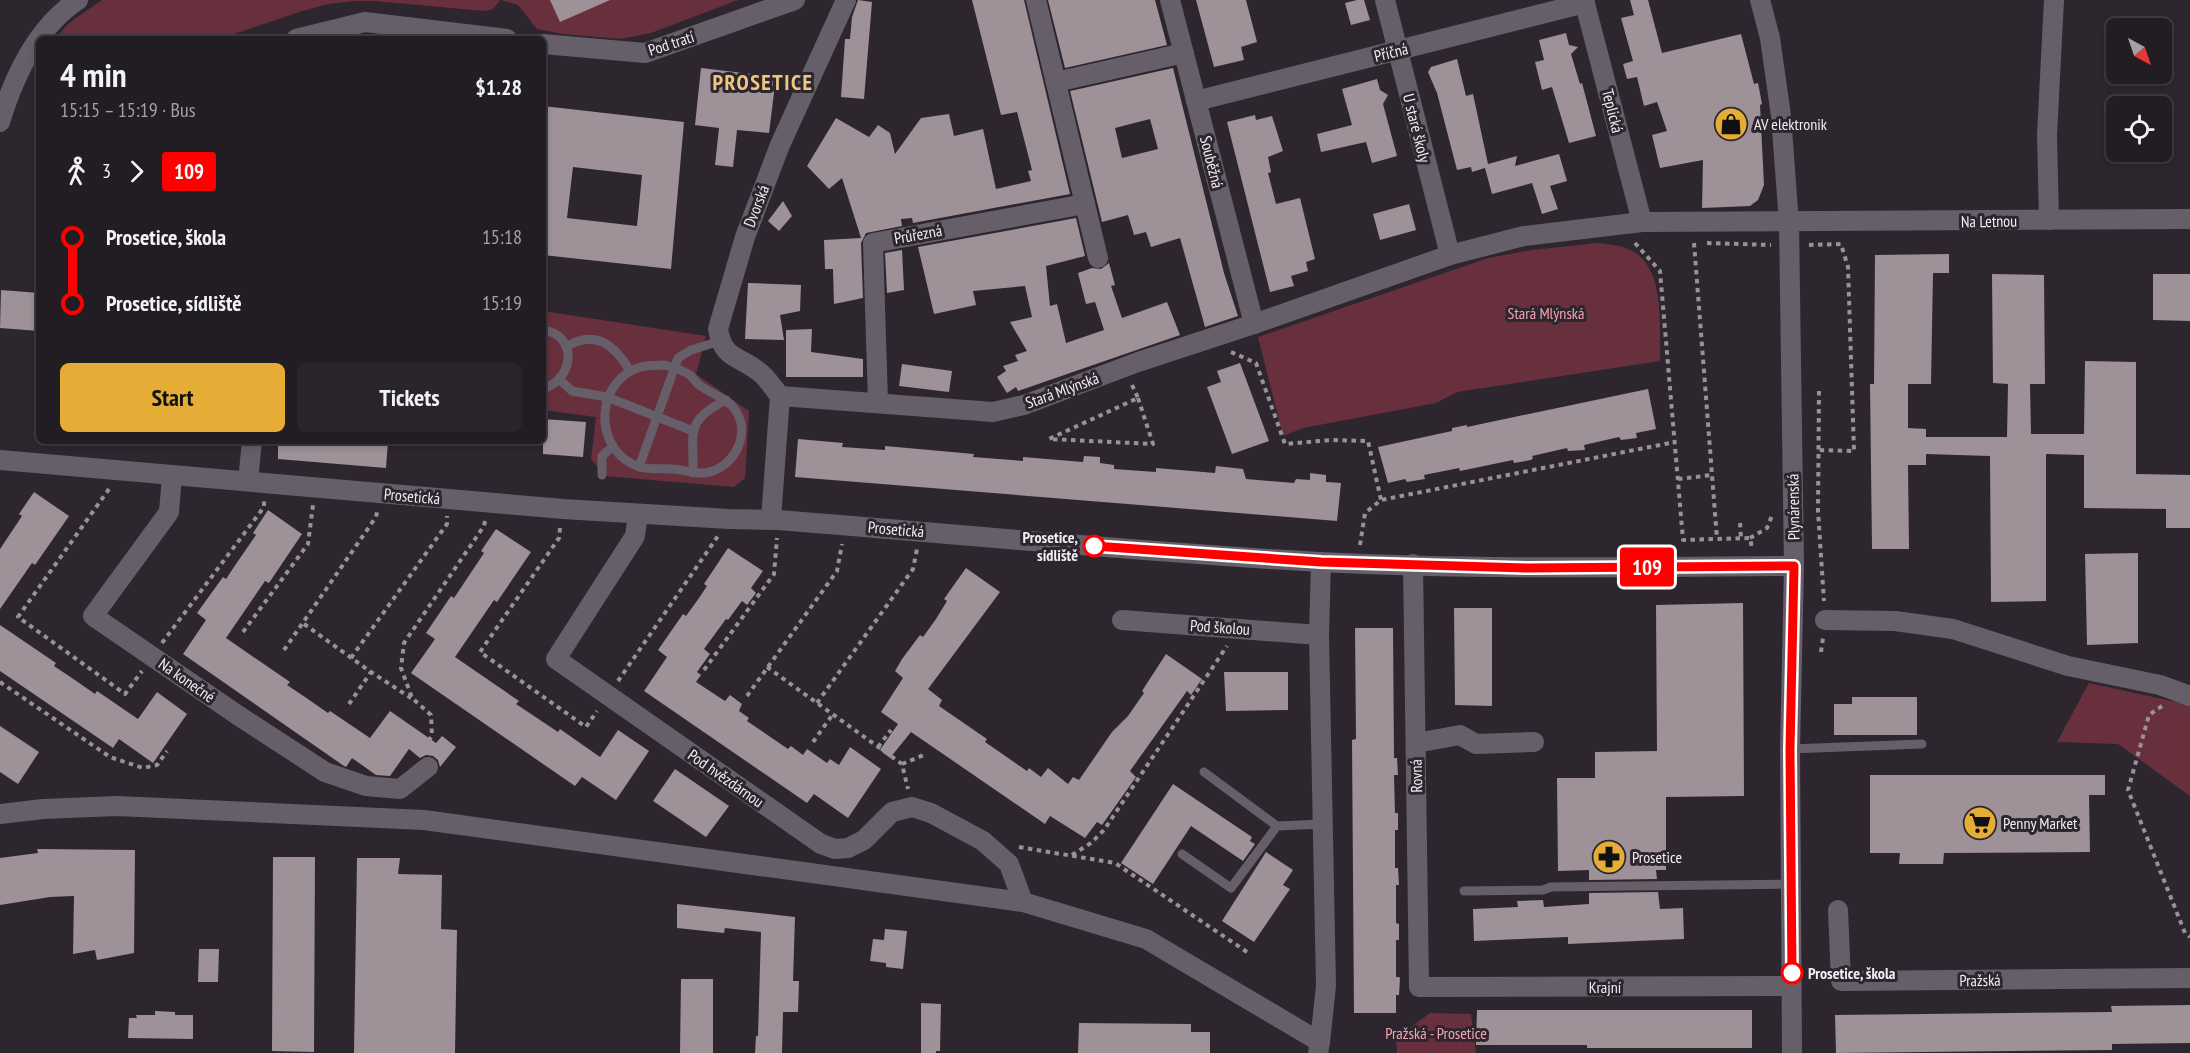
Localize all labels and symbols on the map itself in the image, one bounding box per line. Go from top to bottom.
north arrow [2106,18,2172,84]
street label: Pod tratí [646,26,697,60]
street label: Příčná [1372,38,1410,66]
district label: PROSETICE [713,68,813,96]
street label: Teplická [1598,87,1628,135]
street label: U staré školy [1399,91,1435,165]
shop icon: AV elektronik [1713,106,1749,142]
place label: AV elektronik [1754,114,1828,134]
street label: Souběžná [1196,134,1228,190]
street label: Dvorská [739,182,773,230]
street label: Na Letnou [1961,211,2017,231]
street label: Průřezná [893,220,943,248]
park label: Stará Mlýnská [1508,303,1584,323]
street label: Stará Mlýnská [1022,367,1102,413]
street label: Plynárenská [1782,474,1804,540]
street label: Prosetická [383,484,441,508]
street label: Prosetická [867,517,925,541]
place label: Prosetice, sídliště [1023,527,1078,565]
marker: Prosetice, sídliště [1083,535,1105,557]
line badge: 109 [1612,548,1682,586]
street label: Pod školou [1189,615,1251,639]
street label: Na konečné [155,653,219,707]
street label: Pod hvězdárnou [684,745,768,811]
street label: Rovná [1406,759,1426,793]
supermarket icon: Penny Market [1962,805,1998,841]
place label: Penny Market [2003,813,2078,833]
pharmacy icon: Prosetice [1591,839,1627,875]
place label: Prosetice [1632,847,1682,867]
marker: Prosetice, škola [1781,962,1803,984]
place label: Prosetice, škola [1808,963,1896,983]
street label: Pražská [1959,970,2001,990]
street label: Krajní [1589,977,1622,997]
park label: Pražská - Prosetice [1385,1023,1487,1043]

